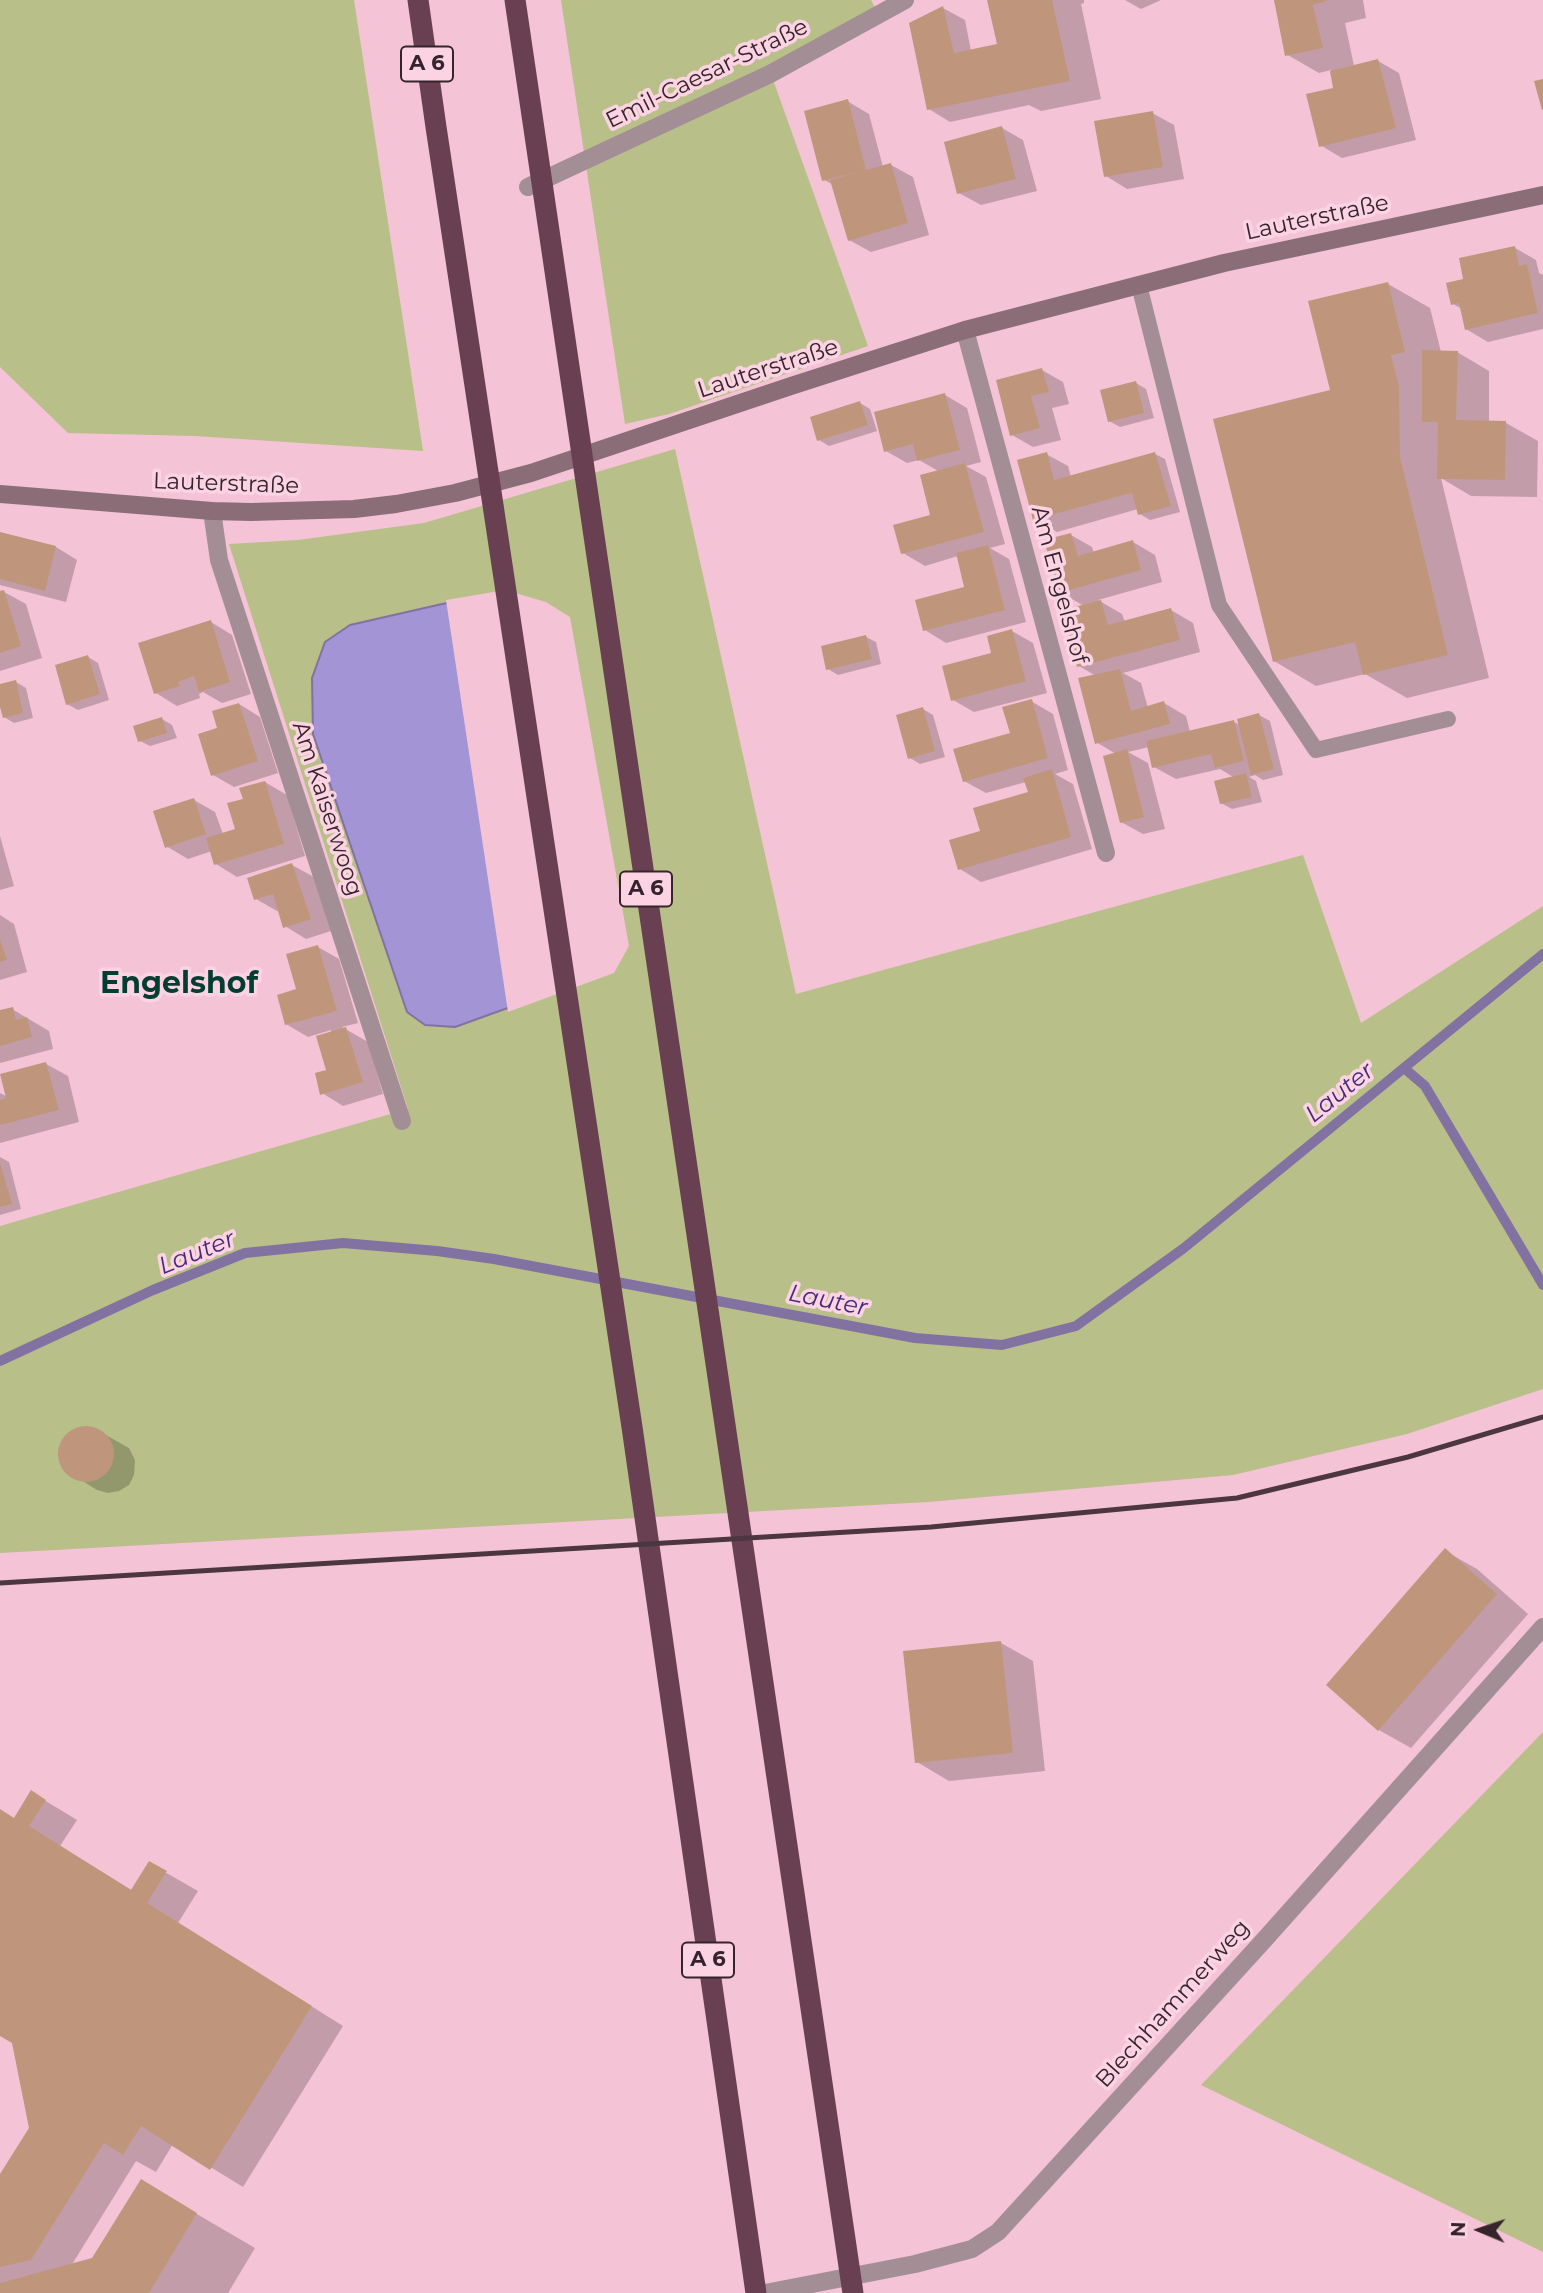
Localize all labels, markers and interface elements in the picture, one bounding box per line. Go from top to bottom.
street label: Emil-Caesar-Straße [601,13,813,135]
road number: A 6 [401,46,453,82]
street label: Lauterstraße [1243,189,1391,247]
street label: Lauterstraße [694,333,842,405]
street label: Lauterstraße [152,468,300,500]
street label: Am Engelshof [1025,503,1093,667]
street label: Am Kaiserwoog [286,718,368,900]
road number: A 6 [620,872,672,906]
district label: Engelshof [100,966,258,1002]
water label: Lauter [1300,1057,1380,1129]
water label: Lauter [155,1225,239,1281]
water label: Lauter [786,1279,870,1323]
street label: Blechhammerweg [1090,1914,1256,2094]
road number: A 6 [682,1942,734,1978]
north arrow [1445,2195,1515,2265]
text: N [1447,2221,1470,2237]

